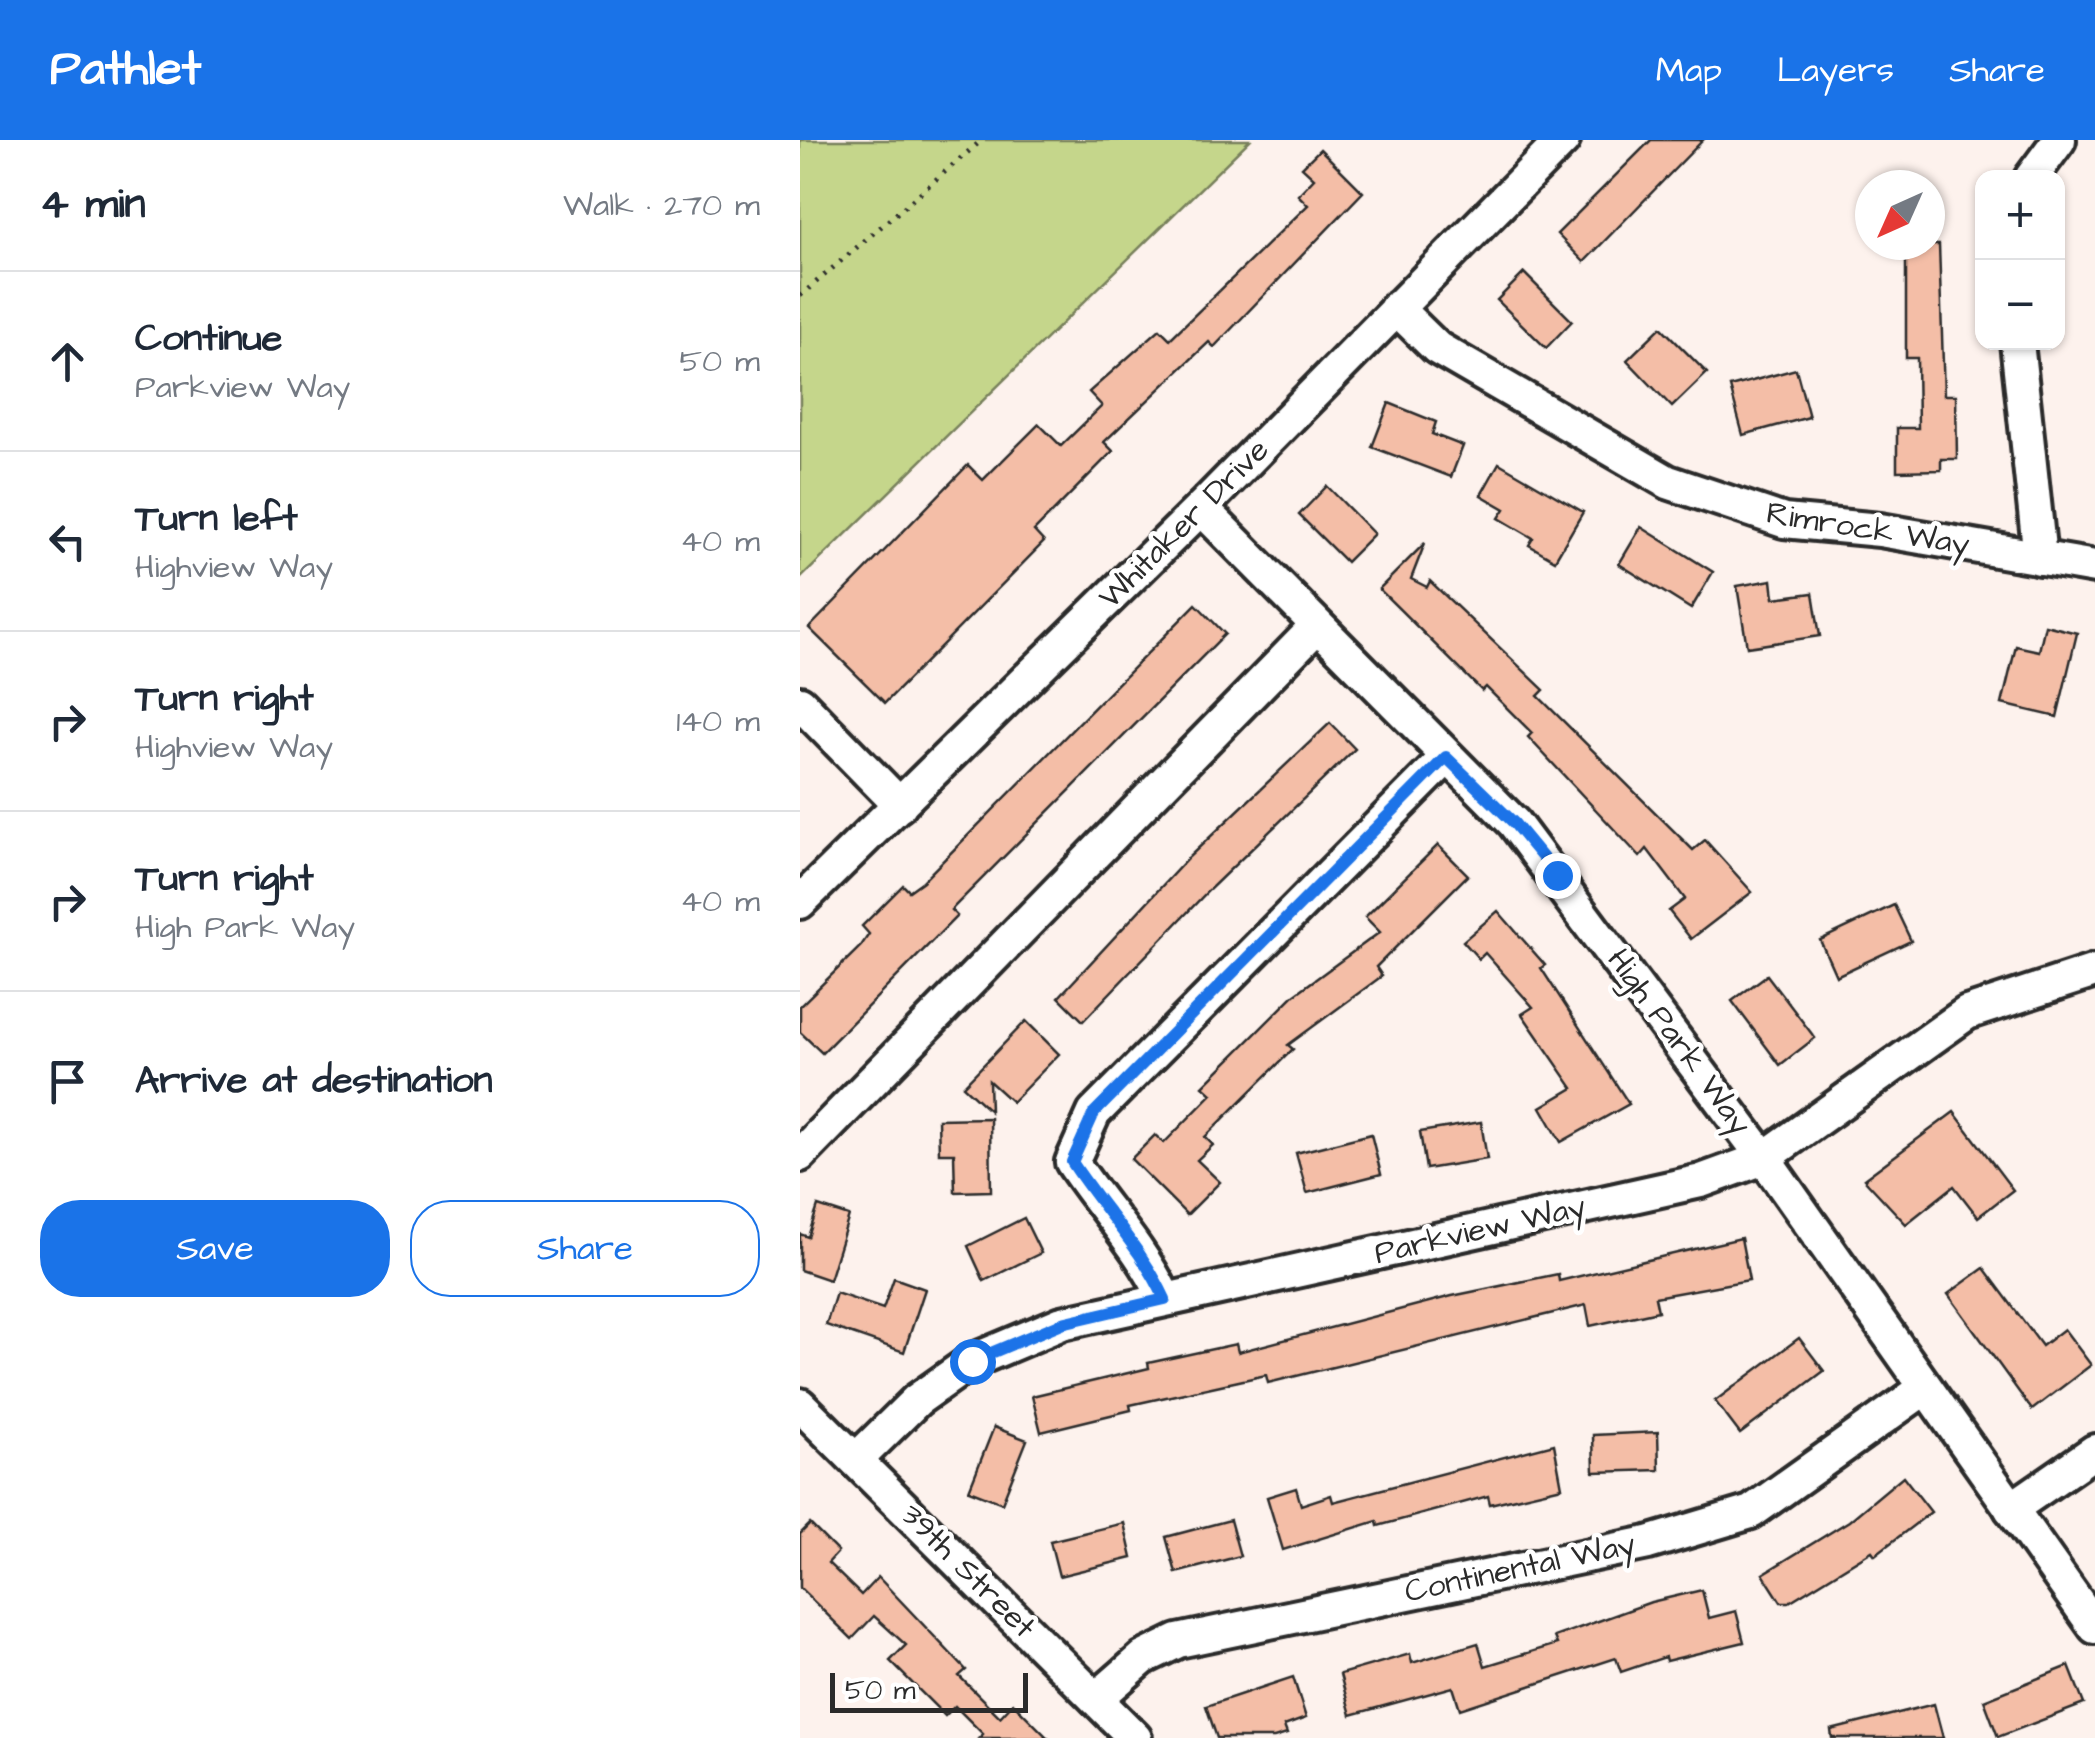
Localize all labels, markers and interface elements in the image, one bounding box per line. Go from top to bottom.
text: Pathlet [50,37,201,103]
text: Map [1656,46,1722,95]
text: Layers [1777,46,1894,95]
text: Share [1949,46,2045,95]
north arrow [1855,170,1945,260]
map controls [1975,170,2065,350]
button: + [1975,170,2065,260]
text: 4 min [40,176,145,234]
text: Walk · 270 m [563,183,760,228]
button: − [1975,260,2065,350]
text: Continue [135,313,282,365]
icon: ahead [40,334,95,389]
text: 50 m [679,339,760,384]
text: Parkview Way [135,365,350,410]
street label: Whitaker Drive [1089,429,1279,619]
street label: Rimrock Way [1763,491,1973,567]
text: Turn left [135,493,298,545]
icon: left [40,514,95,569]
text: 40 m [680,519,760,564]
text: Highview Way [135,545,333,590]
text: Turn right [135,673,314,725]
icon: right [40,694,95,749]
text: 140 m [676,699,760,744]
text: Highview Way [135,725,333,770]
text: Turn right [135,853,314,905]
route end [1535,853,1581,899]
icon: right [40,874,95,929]
text: 40 m [680,879,760,924]
text: High Park Way [135,905,355,950]
street label: High Park Way [1596,940,1762,1144]
icon: arrive [40,1054,95,1109]
text: Arrive at destination [135,1055,492,1107]
street label: Parkview Way [1370,1184,1590,1276]
button: Save [40,1200,390,1297]
button: Share [410,1200,760,1297]
route start [950,1339,996,1385]
street label: 39th Street [890,1493,1046,1649]
street label: Continental Way [1401,1522,1639,1614]
scale bar [830,1668,1028,1712]
text: 50 m [845,1671,916,1710]

